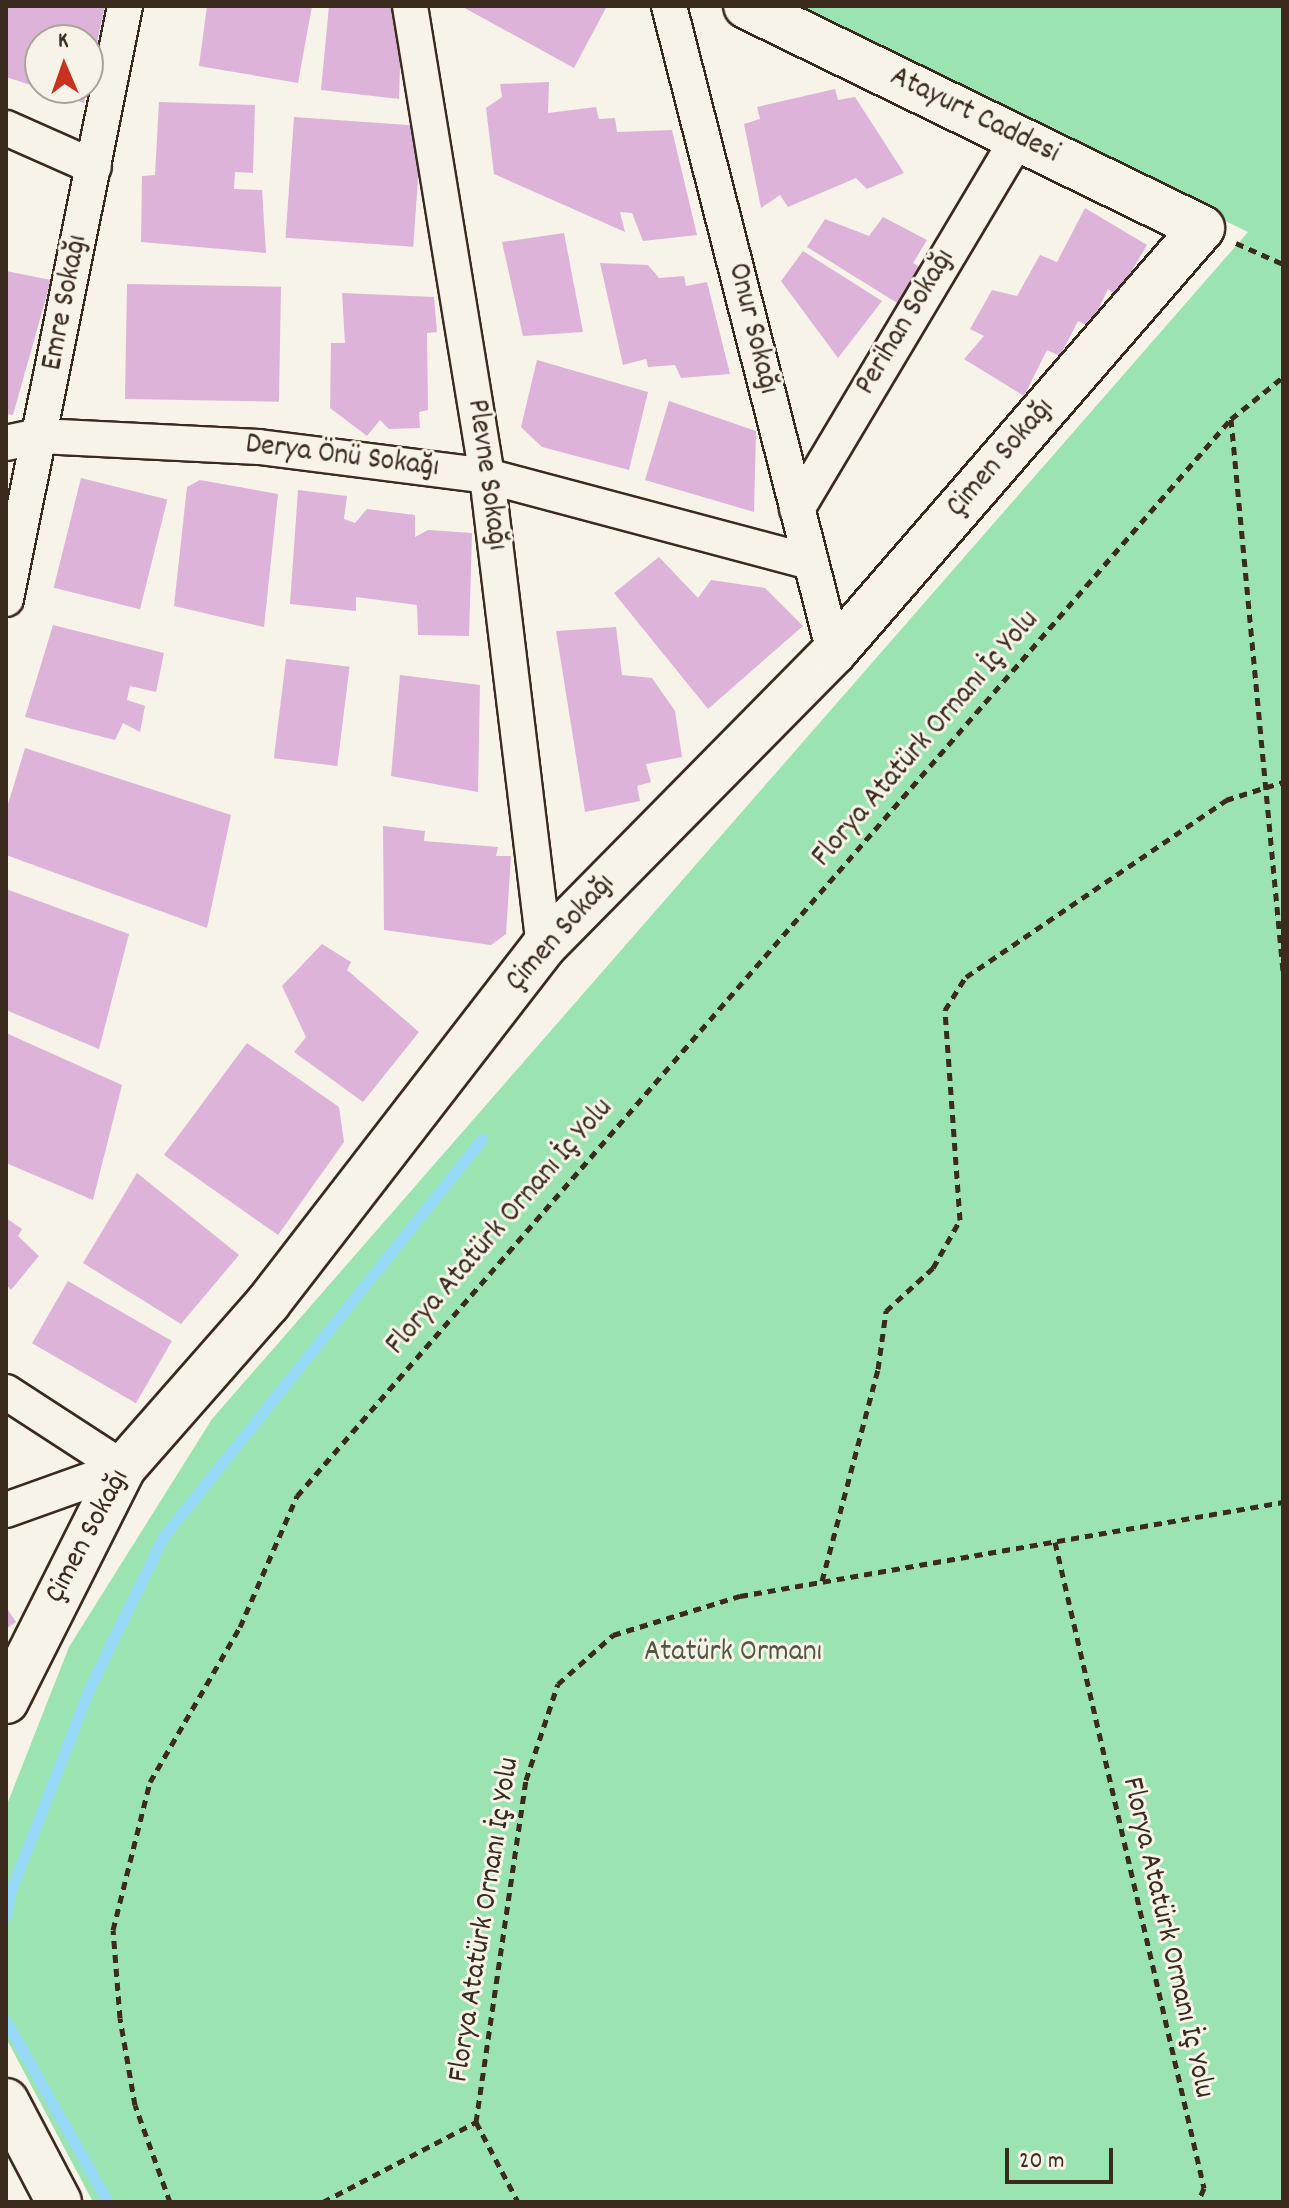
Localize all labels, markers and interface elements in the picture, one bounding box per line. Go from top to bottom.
north arrow [24,24,104,104]
text: K [58,26,69,57]
street label: Atayurt Caddesi [883,60,1065,174]
street label: Emre Sokağı [36,232,98,374]
street label: Perihan Sokağı [849,244,965,402]
street label: Onur Sokağı [717,260,785,398]
street label: Çimen Sokağı [941,392,1063,526]
street label: Plevne Sokağı [457,397,513,553]
street label: Derya Önü Sokağı [243,428,441,488]
street label: Florya Atatürk Ornanı İç Yolu [806,604,1048,876]
street label: Çimen Sokağı [500,868,624,1000]
street label: Florya Atatürk Ornanı İç Yolu [380,1092,622,1364]
street label: Çimen Sokağı [39,1464,139,1610]
park label: Atatürk Ormanı [644,1636,822,1672]
street label: Florya Atatürk Ornanı İç Yolu [443,1755,529,2085]
street label: Florya Atatürk Ornanı İç Yolu [1112,1774,1220,2102]
scale bar [1009,2132,1117,2182]
text: 20 m [1019,2145,1065,2179]

